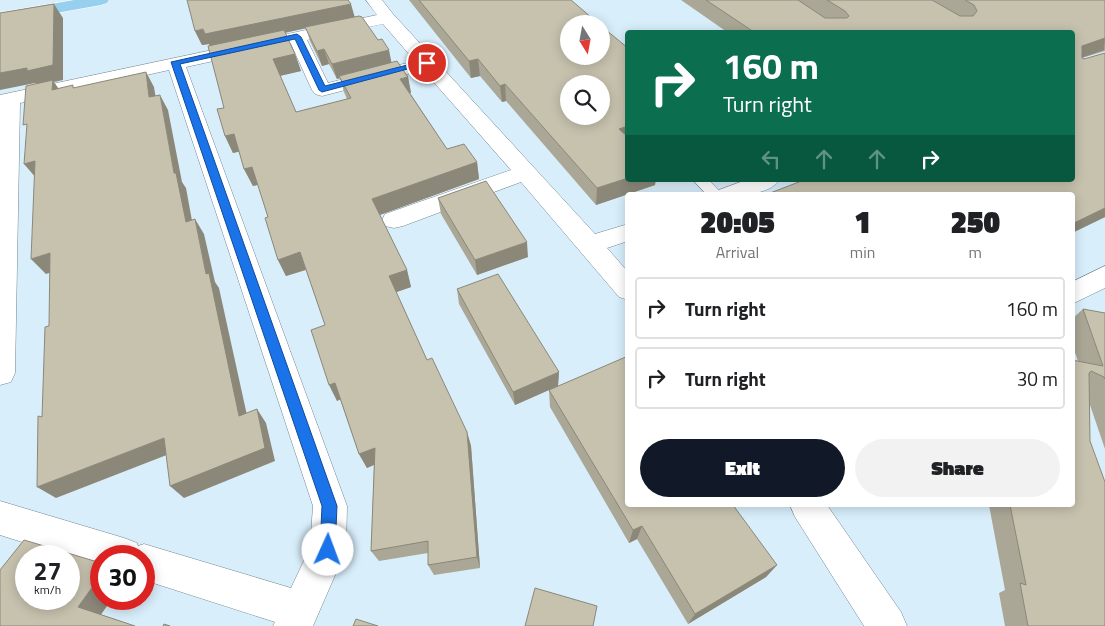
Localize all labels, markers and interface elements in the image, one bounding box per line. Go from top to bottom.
north arrow [560,15,610,65]
map controls [560,15,610,125]
text: 160 m [723,39,819,93]
pin [406,42,448,84]
icon: arrive [413,49,441,77]
icon: right [640,50,705,115]
button: search [560,75,610,125]
text: Turn right [723,87,812,121]
icon: left [757,145,785,173]
icon: ahead [810,145,838,173]
icon: ahead [863,145,891,173]
icon: right [916,145,944,173]
text: 20:05 [700,199,775,245]
text: 1 [854,199,871,245]
text: 250 [950,199,1000,245]
text: Arrival [716,240,759,264]
text: min [850,240,875,264]
text: m [968,240,982,264]
icon: right [642,294,670,322]
text: Turn right [685,294,766,323]
text: 160 m [1006,294,1058,323]
icon: right [642,364,670,392]
text: Turn right [685,364,766,393]
text: 30 m [1017,364,1058,393]
button: Exit [640,439,845,497]
button: Share [855,439,1060,497]
position arrow [301,523,353,575]
speed limit sign: 30 [90,545,155,610]
text: 27 [33,552,62,590]
text: km/h [34,580,61,599]

